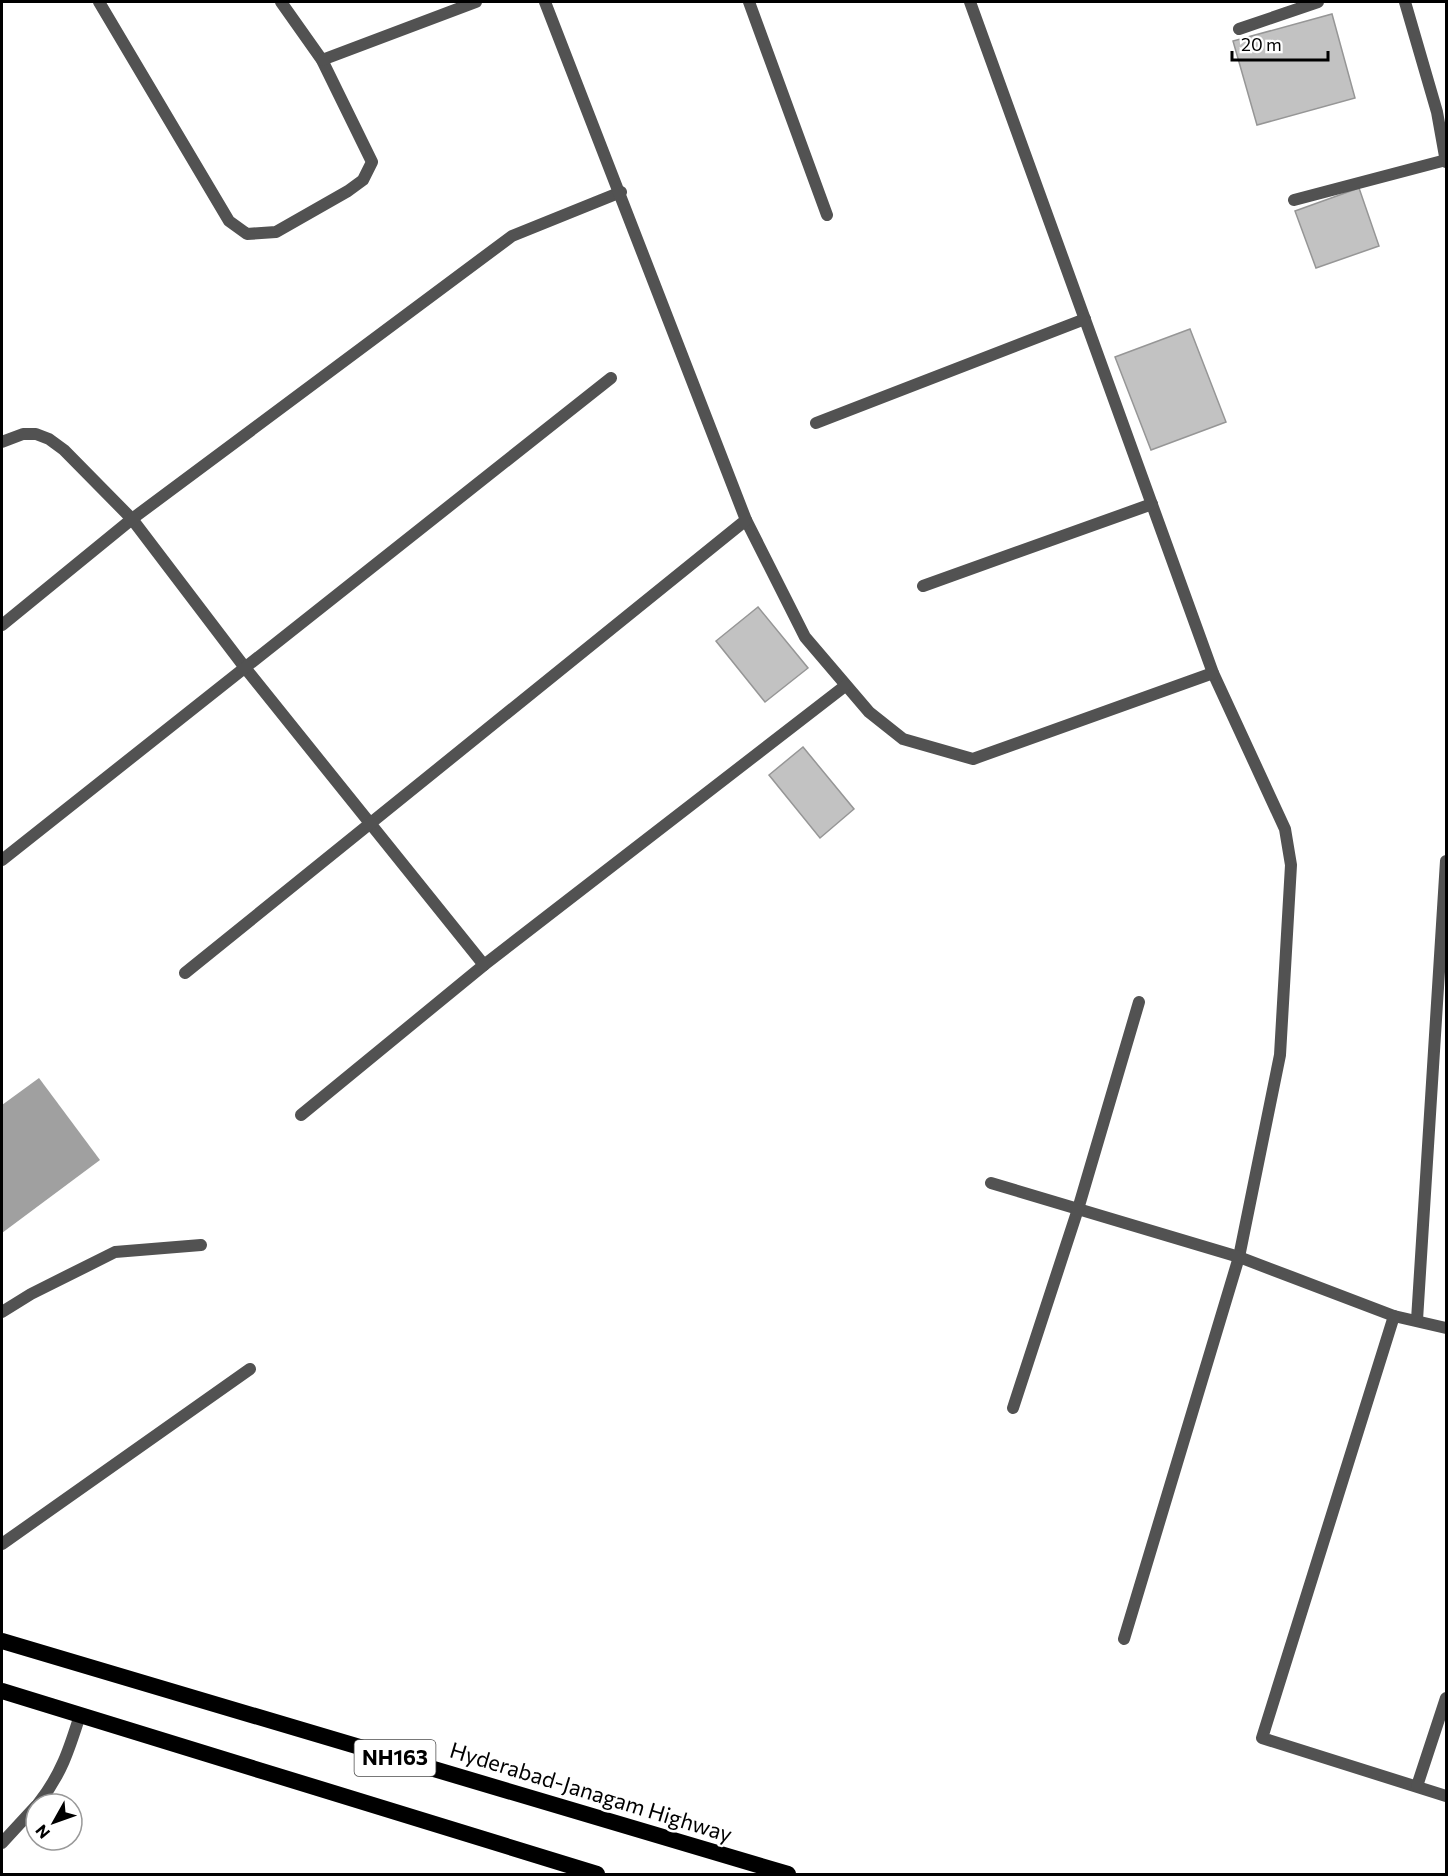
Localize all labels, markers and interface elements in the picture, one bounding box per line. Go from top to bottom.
scale bar [1232,24,1328,62]
text: 20 m [1241,33,1282,55]
street label: Hyderabad-Janagam Highway [447,1736,736,1847]
road number: NH163 [354,1740,436,1776]
north arrow [24,1792,84,1852]
text: N [31,1821,53,1843]

